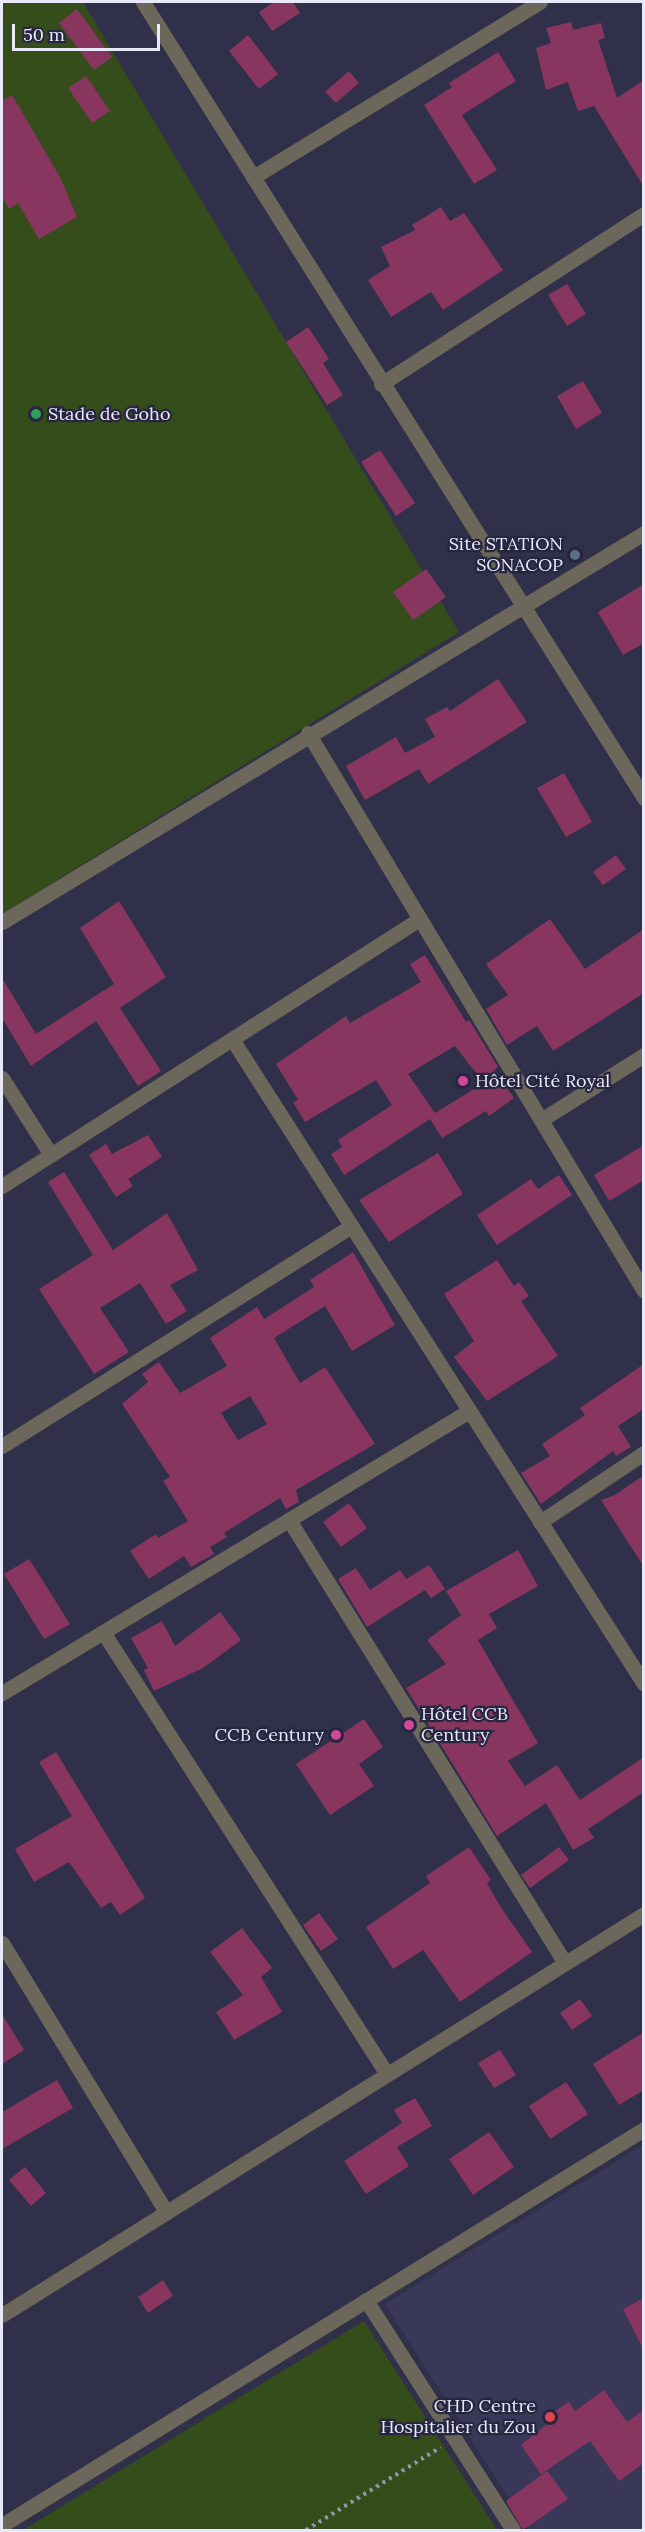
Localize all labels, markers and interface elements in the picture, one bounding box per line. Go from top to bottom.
scale bar [15,12,164,50]
text: 50 m [23,23,65,46]
place label: Stade de Goho [48,403,170,425]
marker: Stade de Goho [29,407,43,421]
place label: Site STATION SONACOP [449,534,563,576]
marker: Site STATION SONACOP [568,548,582,562]
place label: Hôtel Cité Royal [475,1070,610,1092]
marker: Hôtel Cité Royal [456,1074,470,1088]
place label: Hôtel CCB Century [421,1704,508,1746]
marker: Hôtel CCB Century [402,1718,416,1732]
place label: CCB Century [214,1724,324,1746]
marker: CCB Century [329,1728,343,1742]
place label: CHD Centre Hospitalier du Zou [380,2396,536,2438]
marker: CHD Centre Hospitalier du Zou [541,2408,559,2426]

